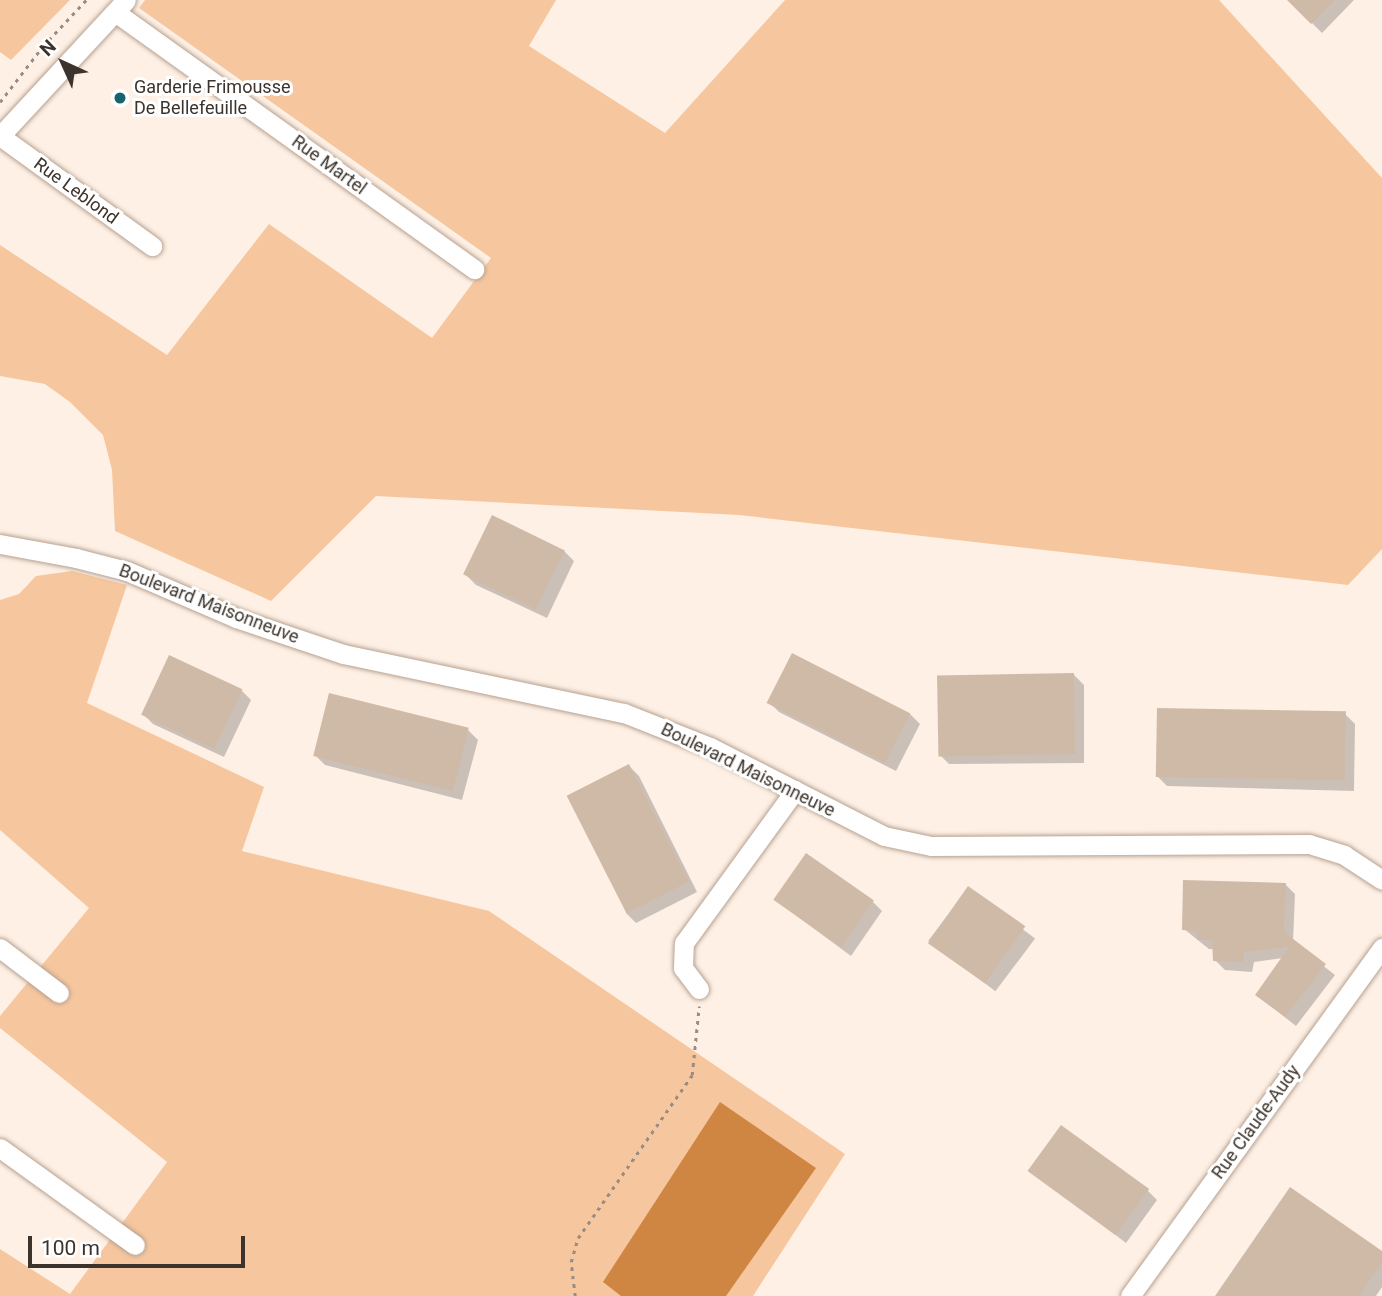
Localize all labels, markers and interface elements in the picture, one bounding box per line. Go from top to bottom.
north arrow [28,28,98,98]
text: N [35,35,61,61]
place label: Garderie Frimousse De Bellefeuille [134,77,290,119]
marker: Garderie Frimousse De Bellefeuille [112,90,128,106]
street label: Rue Martel [288,131,370,199]
street label: Rue Leblond [30,153,122,229]
street label: Boulevard Maisonneuve [116,560,302,648]
street label: Boulevard Maisonneuve [657,718,839,822]
street label: Rue Claude-Audy [1207,1061,1305,1183]
scale bar [32,1222,248,1266]
text: 100 m [41,1236,100,1260]

